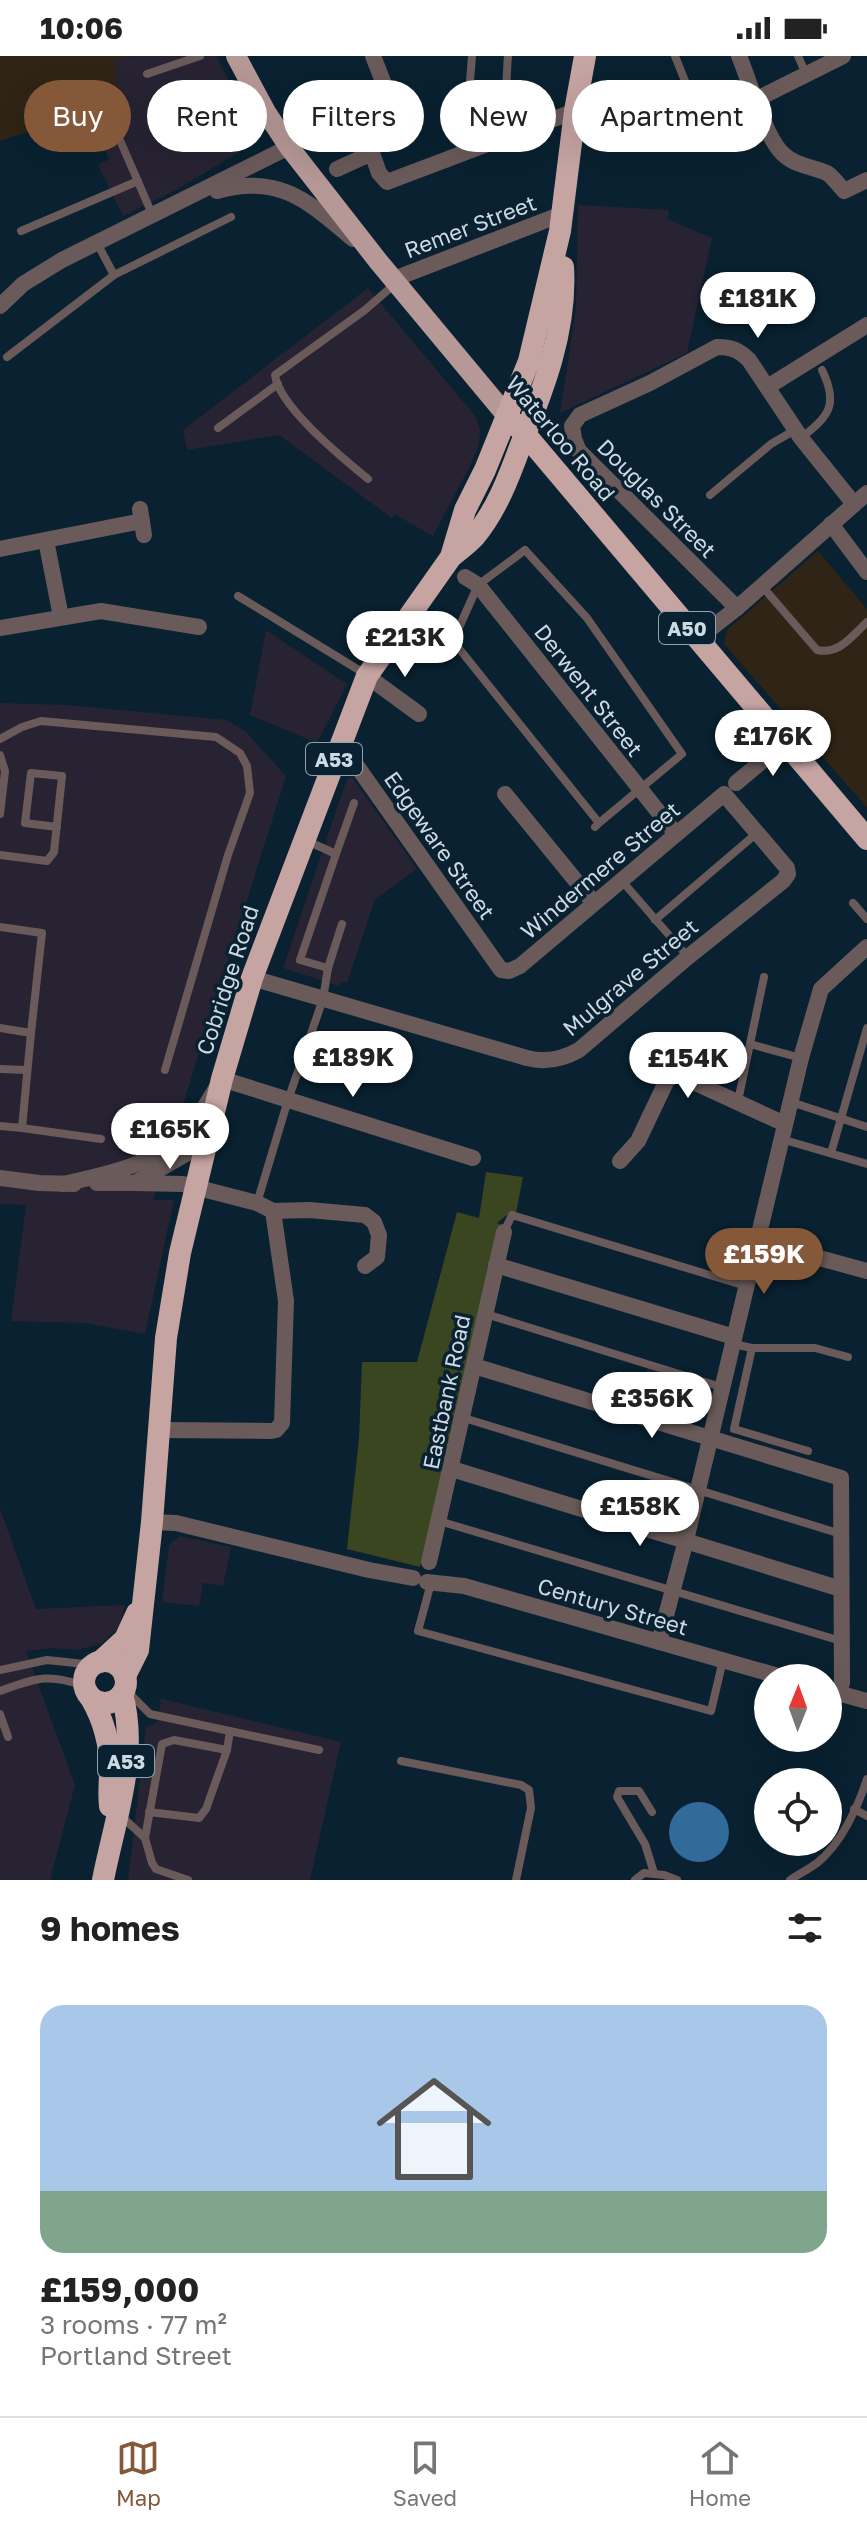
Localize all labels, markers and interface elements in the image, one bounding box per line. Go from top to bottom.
text: 10:06 [40,10,123,46]
chip: Buy [24,80,131,152]
chip: Rent [147,80,267,152]
chip: Filters [283,80,424,152]
chip: New [440,80,556,152]
chip: Apartment [572,80,772,152]
street label: Remer Street [400,189,540,263]
pin: £181K [702,272,814,340]
text: £181K [718,282,798,313]
street label: Waterloo Road [501,370,621,506]
street label: Douglas Street [592,433,722,563]
pin: £213K [349,611,461,679]
road number: A50 [659,612,715,644]
street label: Derwent Street [529,619,649,761]
text: £213K [364,621,446,652]
pin: £176K [717,710,829,778]
text: £176K [733,720,813,751]
road number: A53 [306,743,362,775]
street label: Edgeware Street [379,766,501,924]
street label: Windermere Street [515,796,685,944]
street label: Cobridge Road [190,902,264,1058]
street label: Mulgrave Street [557,913,703,1041]
pin: £189K [297,1031,409,1099]
pin: £154K [632,1032,744,1100]
text: £189K [312,1041,394,1072]
text: £154K [647,1042,729,1073]
pin: £165K [114,1103,226,1171]
text: £165K [129,1113,211,1144]
pin: £159K [708,1228,820,1296]
text: £159K [723,1238,805,1269]
street label: Eastbank Road [416,1312,476,1472]
pin: £356K [596,1372,708,1440]
text: £356K [610,1382,694,1413]
pin: £158K [584,1480,696,1548]
text: £158K [599,1490,681,1521]
street label: Century Street [535,1572,691,1640]
north arrow [754,1664,842,1752]
map controls [754,1664,842,1856]
road number: A53 [98,1745,154,1777]
button: locate [754,1768,842,1856]
icon: filters [783,1906,827,1950]
text: 9 homes [40,1908,180,1948]
icon: home [362,2057,506,2201]
text: £159,000 [40,2269,199,2309]
text: 3 rooms · 77 m² [40,2309,227,2340]
text: Portland Street [40,2340,232,2371]
tab: Map [116,2436,161,2511]
tab: Saved [393,2436,457,2511]
tab: Home [689,2436,751,2511]

